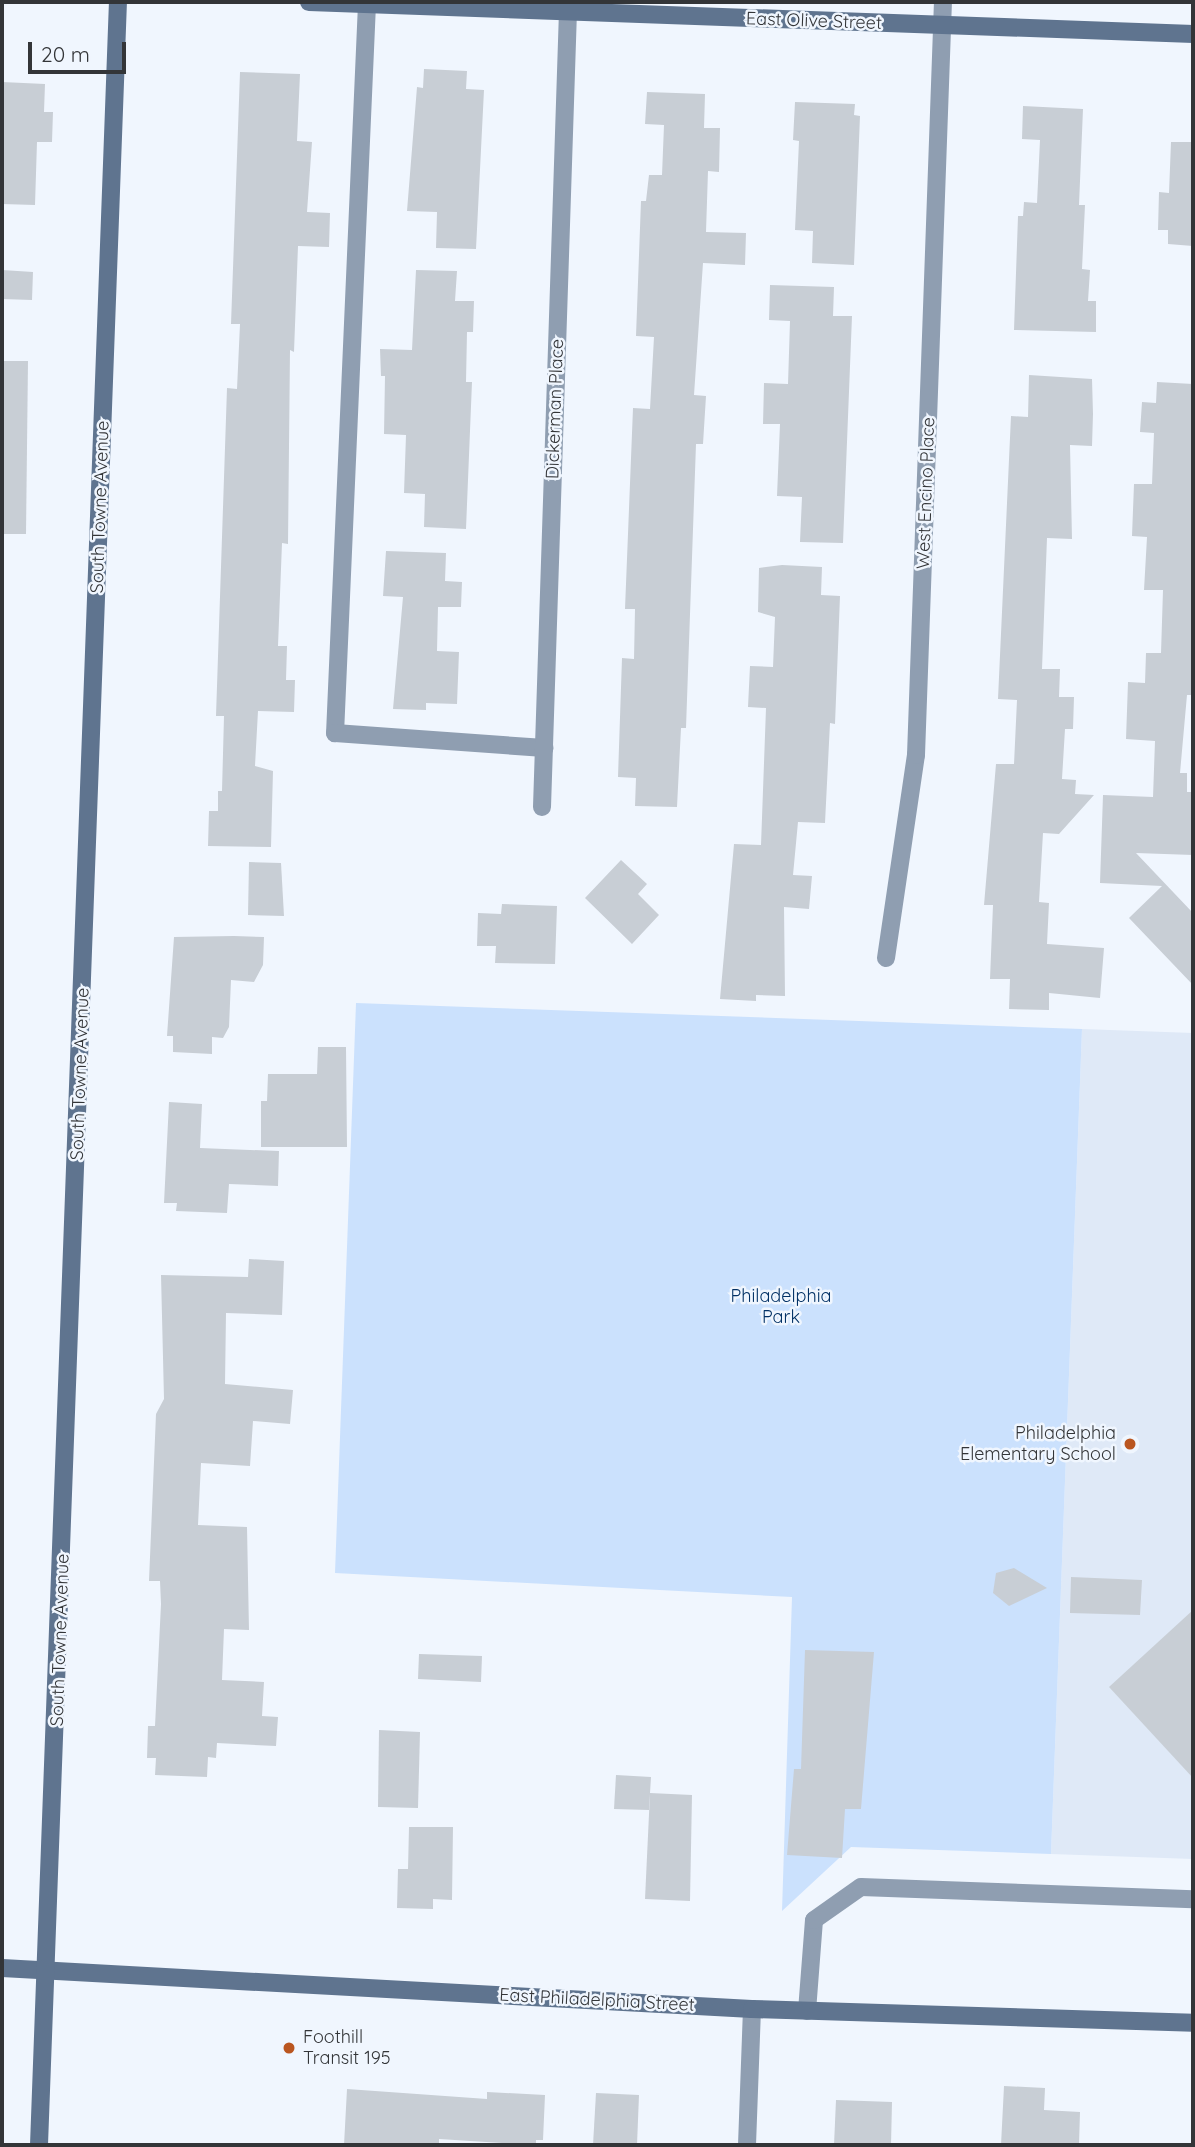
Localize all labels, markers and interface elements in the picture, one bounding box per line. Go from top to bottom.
street label: East Olive Street [746,8,882,34]
scale bar [32,28,130,72]
text: 20 m [41,41,90,67]
street label: Dickerman Place [542,338,568,480]
street label: West Encino Place [913,417,939,569]
street label: South Towne Avenue [86,420,114,594]
street label: South Towne Avenue [66,987,94,1161]
park label: Philadelphia Park [731,1286,831,1328]
place label: Philadelphia Elementary School [960,1423,1116,1466]
marker: Philadelphia Elementary School [1122,1436,1138,1452]
street label: South Towne Avenue [46,1553,74,1727]
street label: East Philadelphia Street [499,1984,695,2016]
place label: Foothill Transit 195 [303,2027,391,2070]
marker: Foothill Transit 195 [281,2040,297,2056]

